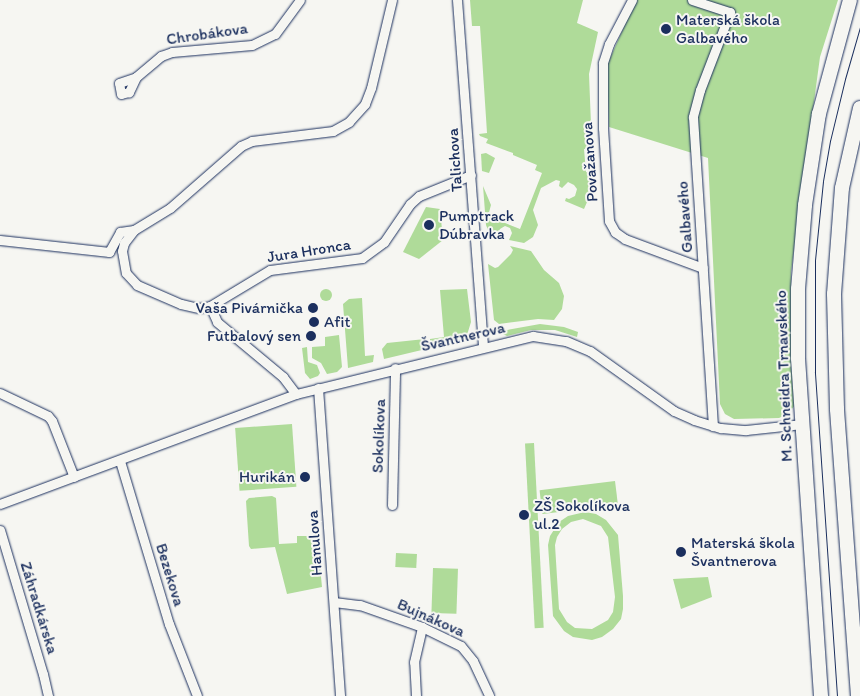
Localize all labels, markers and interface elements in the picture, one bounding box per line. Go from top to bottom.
place label: Materská škola Galbavého [676,10,780,48]
street label: Chrobákova [165,19,249,49]
marker: Materská škola Galbavého [660,23,672,35]
street label: Považanova [578,121,602,203]
street label: Talichova [443,127,467,193]
street label: Galbavého [673,180,697,254]
place label: Pumptrack Dúbravka [439,206,514,244]
marker: Pumptrack Dúbravka [423,219,435,231]
street label: Jura Hronca [266,235,352,267]
street label: M. Schneidra Trnavského [771,291,797,461]
place label: Vaša Pivárnička [195,298,303,318]
marker: Vaša Pivárnička [307,302,319,314]
place label: Afit [324,312,350,332]
marker: Afit [308,316,320,328]
street label: Švantnerova [419,318,507,356]
place label: Futbalový sen [207,326,301,346]
marker: Futbalový sen [305,330,317,342]
street label: Sokolíkova [368,399,390,473]
place label: Hurikán [239,467,295,487]
marker: Hurikán [299,471,311,483]
place label: ZŠ Sokolíkova ul.2 [534,496,630,534]
marker: ZŠ Sokolíkova ul.2 [518,509,530,521]
street label: Hanulova [303,510,327,576]
place label: Materská škola Švantnerova [691,533,795,571]
street label: Bezekova [151,541,189,609]
marker: Materská škola Švantnerova [675,546,687,558]
street label: Záhradkárska [16,559,62,657]
street label: Bujnákova [394,595,468,641]

